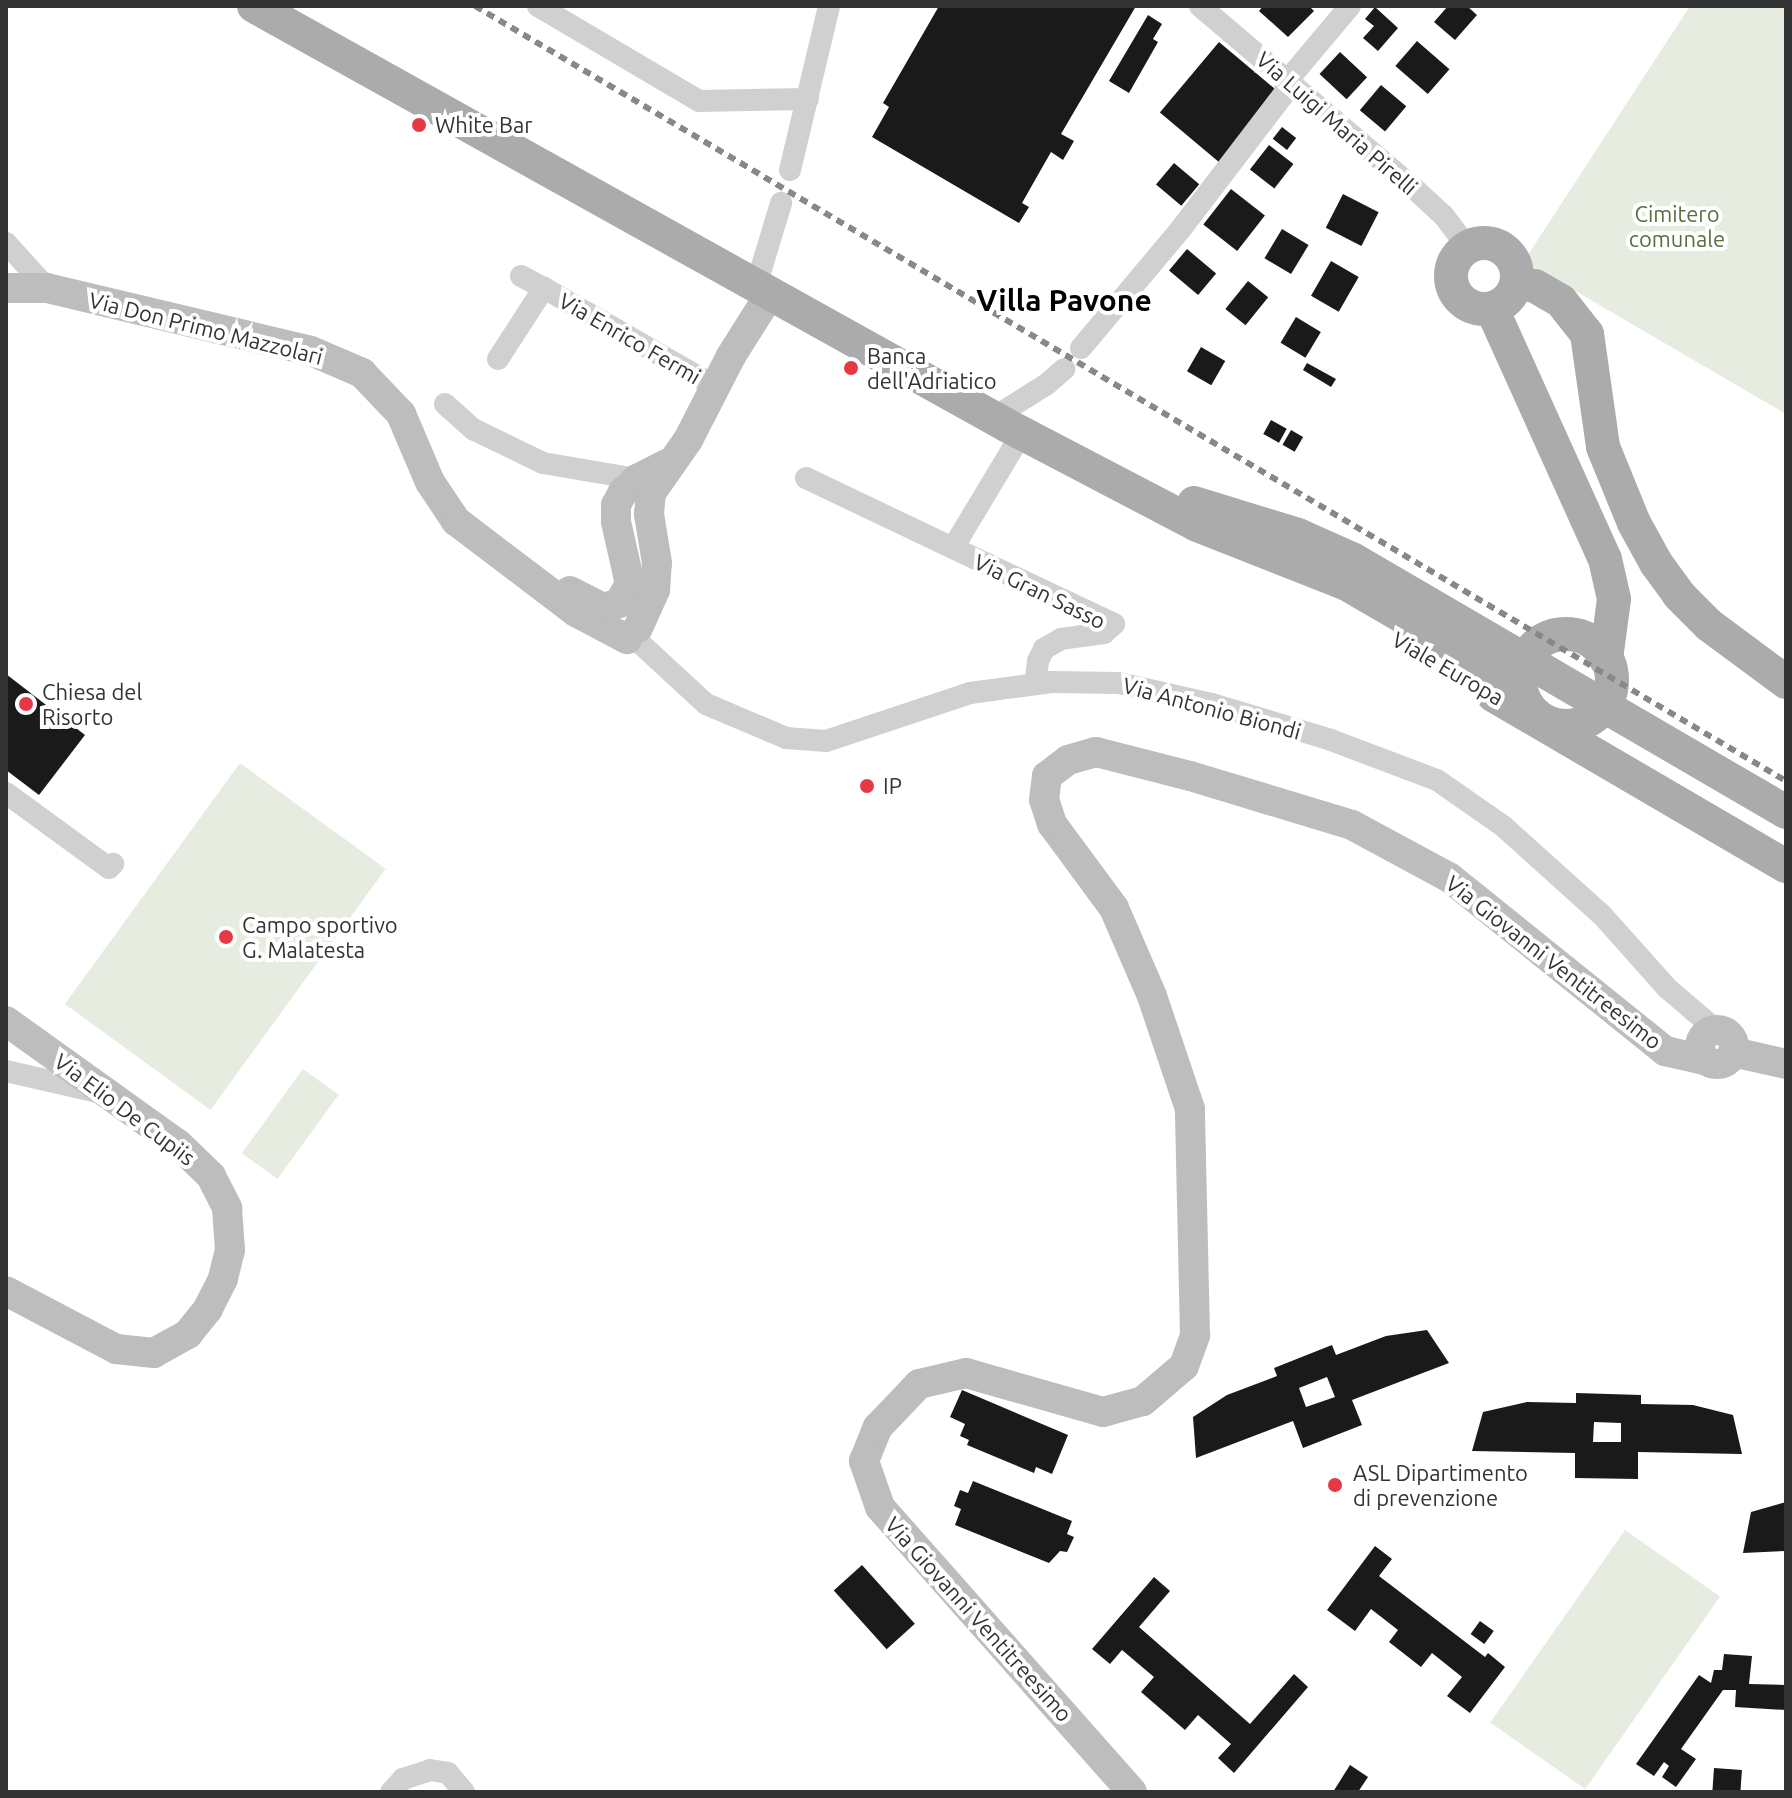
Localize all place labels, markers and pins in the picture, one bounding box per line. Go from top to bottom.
place label: White Bar [435,112,533,138]
marker: White Bar [410,116,428,134]
place label: Banca dell'Adriatico [867,342,997,394]
marker: Banca dell'Adriatico [842,359,860,377]
place label: Chiesa del Risorto [42,678,142,730]
marker: Chiesa del Risorto [17,695,35,713]
place label: IP [883,773,902,799]
marker: IP [858,777,876,795]
place label: Campo sportivo G. Malatesta [242,911,398,962]
marker: Campo sportivo G. Malatesta [217,928,235,946]
place label: ASL Dipartimento di prevenzione [1353,1459,1528,1510]
marker: ASL Dipartimento di prevenzione [1324,1474,1346,1496]

